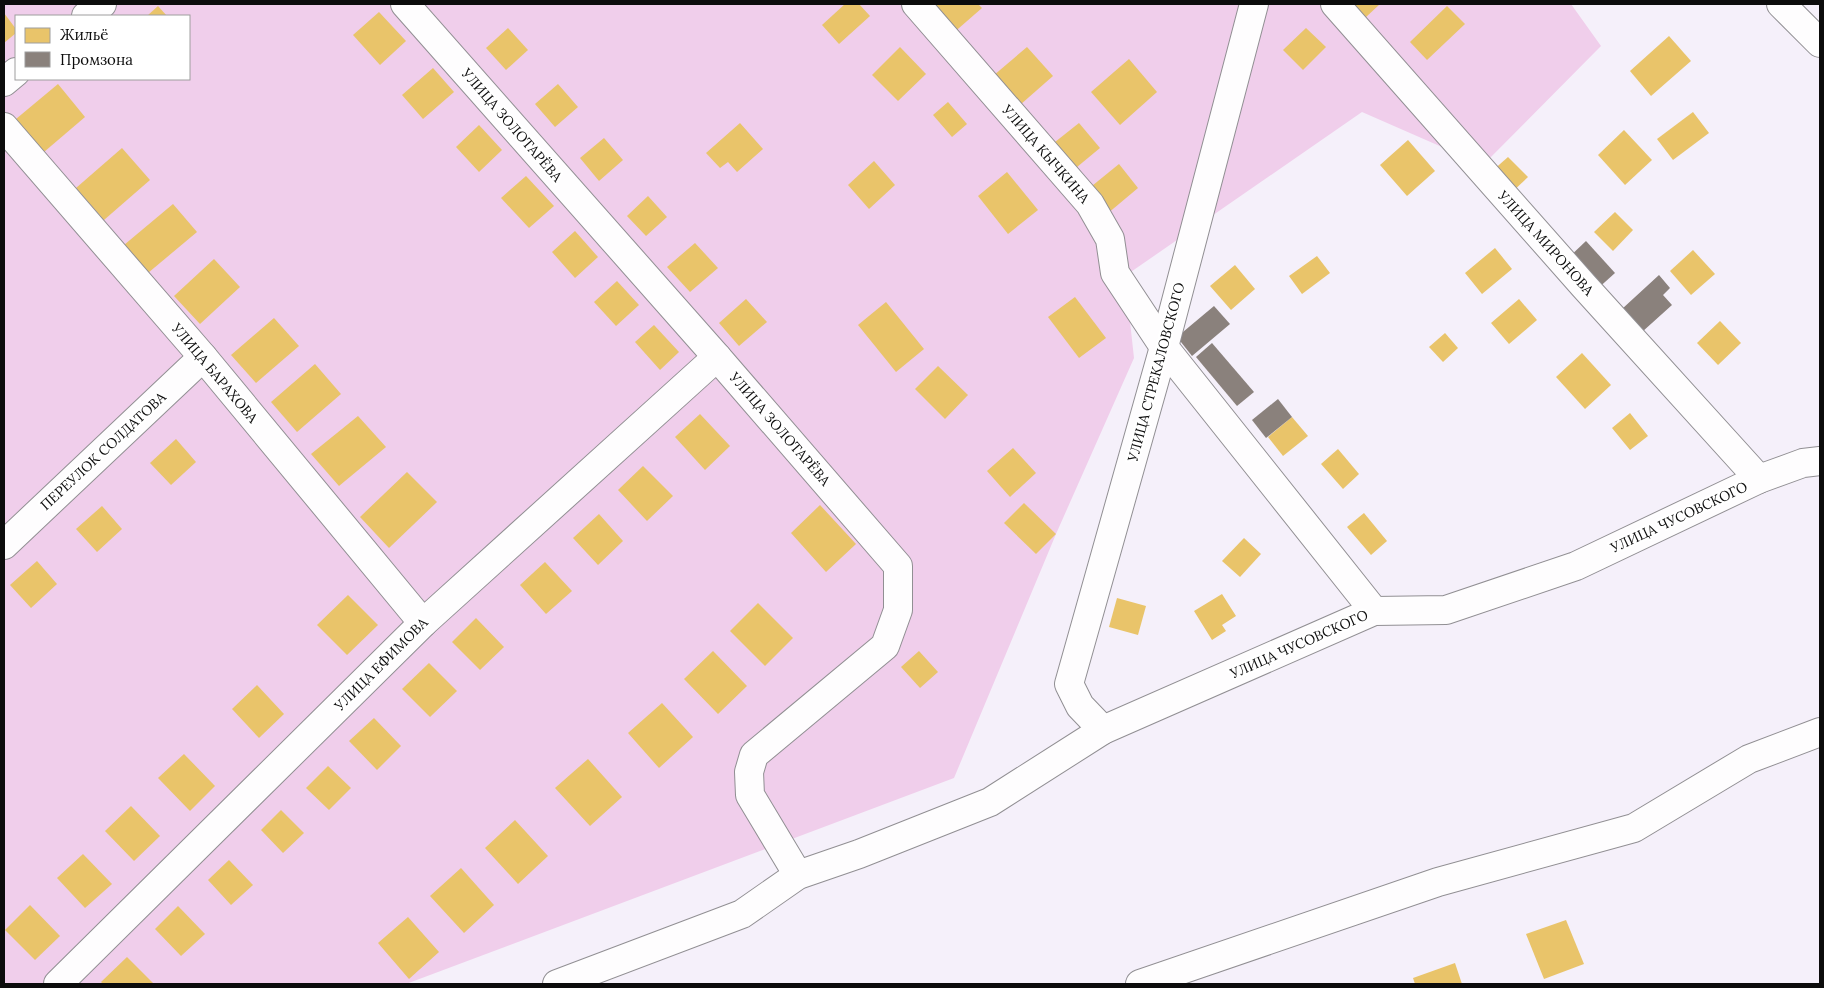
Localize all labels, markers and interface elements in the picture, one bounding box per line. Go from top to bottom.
legend [15,15,190,80]
text: Жильё [60,25,108,44]
text: Промзона [60,50,133,69]
street label: УЛИЦА ЗОЛОТАРЁВА [457,64,566,186]
street label: УЛИЦА КЫЧКИНА [998,100,1094,207]
street label: УЛИЦА МИРОНОВА [1493,186,1598,299]
street label: УЛИЦА СТРЕКАЛОВСКОГО [1123,280,1189,465]
street label: УЛИЦА БАРАХОВА [167,319,262,427]
street label: УЛИЦА ЗОЛОТАРЁВА [725,368,834,490]
street label: ПЕРЕУЛОК СОЛДАТОВА [36,388,170,514]
street label: УЛИЦА ЧУСОВСКОГО [1607,477,1750,557]
street label: УЛИЦА ЧУСОВСКОГО [1226,605,1371,683]
street label: УЛИЦА ЕФИМОВА [330,613,432,715]

